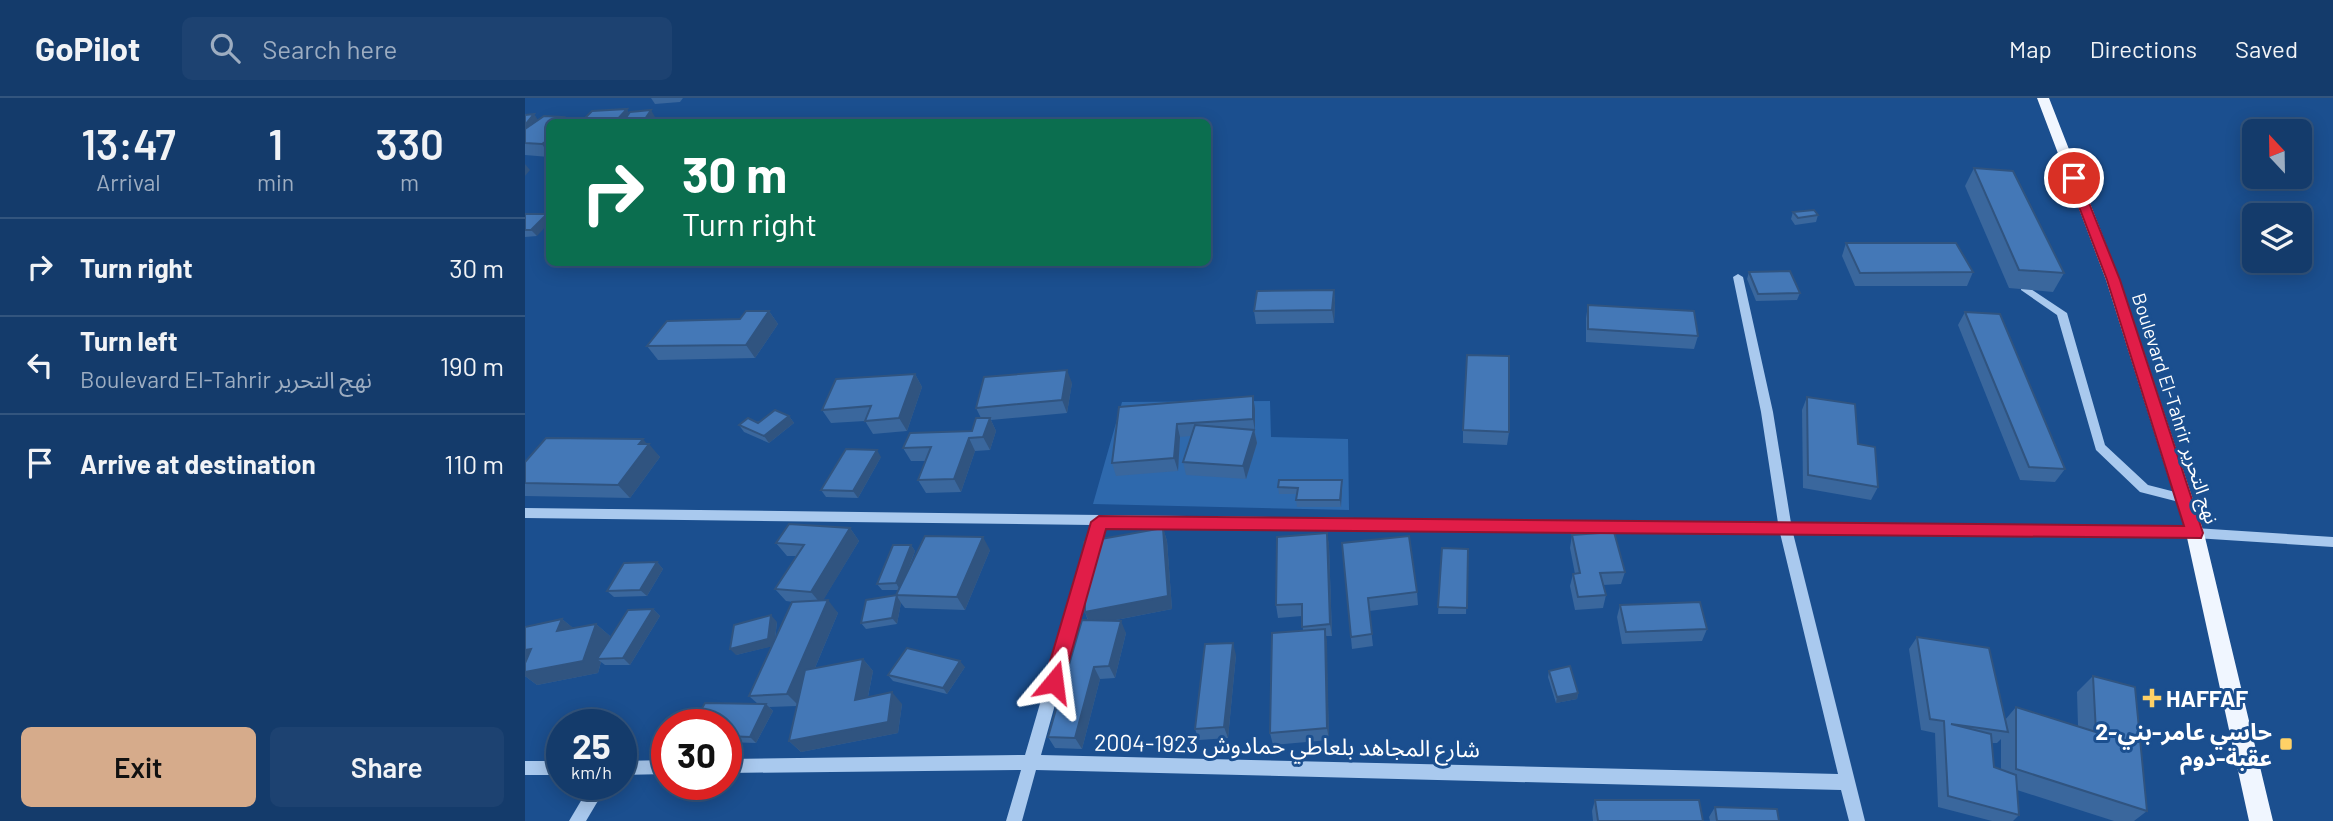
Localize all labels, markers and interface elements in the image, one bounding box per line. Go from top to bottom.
search box [182,17,672,80]
text: GoPilot [35,28,140,68]
icon: search [206,29,244,67]
text: Search here [262,33,397,64]
text: Map [2009,34,2052,63]
text: Directions [2090,34,2197,63]
text: Saved [2235,34,2298,63]
text: 13:47 [81,118,176,168]
text: 1 [268,118,283,168]
text: 330 [375,118,444,168]
north arrow [2242,119,2312,189]
map controls [2242,119,2312,273]
text: 30 m [682,144,787,203]
icon: right [567,147,658,238]
pin [2044,148,2104,208]
icon: arrive [2055,159,2093,197]
text: Arrival [96,168,161,196]
text: min [257,168,294,196]
text: m [400,168,419,196]
button: layers [2242,203,2312,273]
text: Turn right [682,204,817,242]
icon: right [21,248,59,286]
text: Turn right [80,252,193,283]
text: 30 m [449,252,504,283]
street label: Boulevard El-Tahrir نهج التحرير [2124,290,2224,527]
text: Turn left [80,325,178,356]
icon: left [21,346,59,384]
text: 190 m [440,350,504,381]
text: Boulevard El-Tahrir نهج التحرير [80,365,372,393]
icon: arrive [21,444,59,482]
text: Arrive at destination [80,448,316,479]
text: 110 m [444,448,504,479]
position arrow [1017,645,1091,719]
place label: HAFFAF [2166,684,2248,712]
marker: HAFFAF [2144,690,2160,706]
speed limit sign: 30 [651,709,742,800]
place label: 2-حاسي عامر-بني عقبة-دوم [2095,717,2272,776]
text: 25 [572,724,611,766]
button: Exit [21,727,256,807]
button: Share [270,727,504,807]
street label: شارع المجاهد بلعاطي حمادوش 1923-2004 [1094,728,1480,767]
marker: 2-حاسي عامر-بني عقبة-دوم [2278,736,2294,752]
text: km/h [571,761,612,783]

